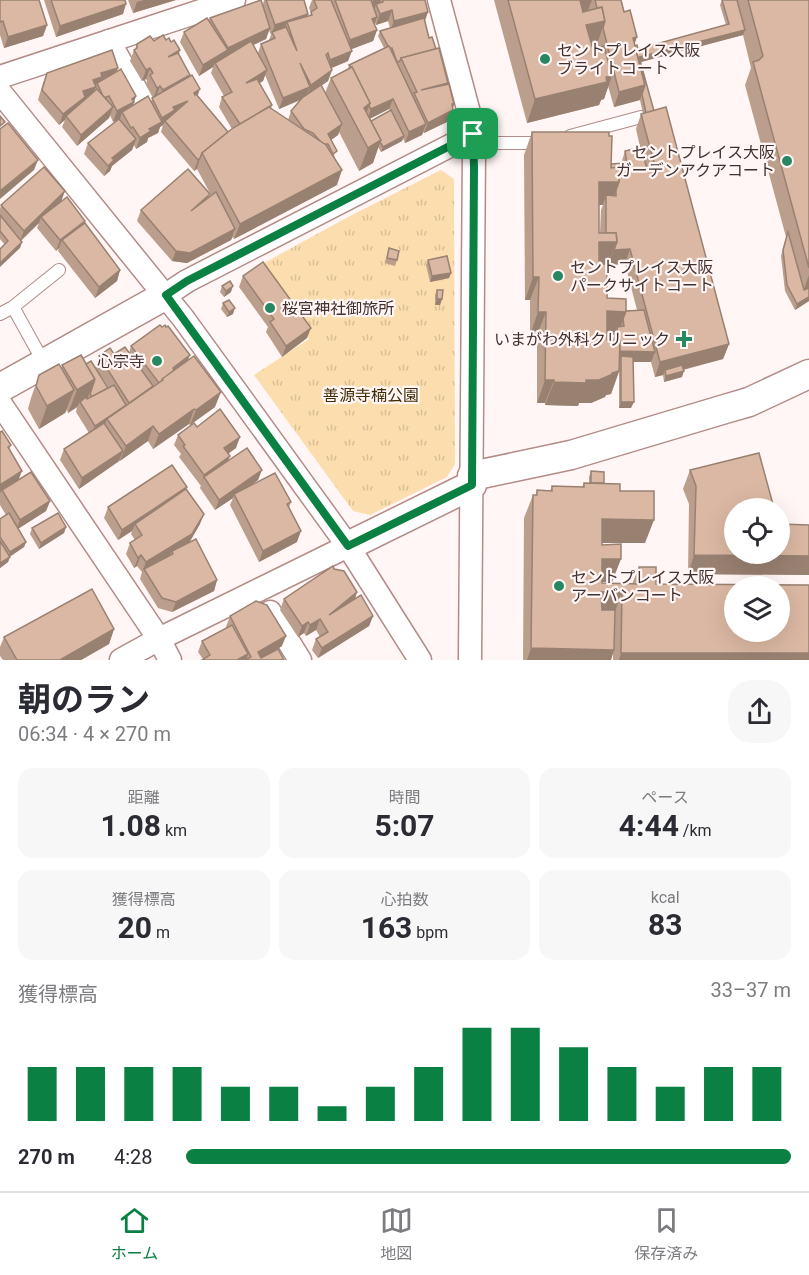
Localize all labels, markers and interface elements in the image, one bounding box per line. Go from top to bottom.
place label: セントプレイス大阪 ブライトコート [557,41,701,78]
marker: セントプレイス大阪 ブライトコート [538,52,552,66]
pin [447,108,498,159]
icon: arrive [456,117,489,150]
place label: セントプレイス大阪 ガーデンアクアコート [616,143,775,180]
marker: セントプレイス大阪 ガーデンアクアコート [780,154,794,168]
place label: セントプレイス大阪 パークサイトコート [570,258,714,295]
marker: セントプレイス大阪 パークサイトコート [551,269,565,283]
place label: 桜宮神社御旅所 [282,299,394,318]
marker: 桜宮神社御旅所 [263,301,277,315]
place label: いまがわ外科クリニック [494,330,670,349]
marker: いまがわ外科クリニック [675,330,693,348]
place label: 心宗寺 [97,352,145,371]
marker: 心宗寺 [150,354,164,368]
park label: 善源寺楠公園 [323,386,419,405]
map controls [724,498,790,642]
button: locate [724,498,790,564]
place label: セントプレイス大阪 アーバンコート [571,568,715,605]
button: layers [724,576,790,642]
marker: セントプレイス大阪 アーバンコート [552,579,566,593]
text: 朝のラン [18,680,150,719]
button: share [728,680,791,743]
text: 06:34 · 4 × 270 m [18,722,171,746]
text: 距離 [128,788,160,807]
text: 時間 [388,788,421,807]
text: ペース [642,788,689,807]
text: 1.08 [101,808,161,843]
text: 5:07 [374,808,435,843]
text: 4:44 [619,808,679,843]
text: km [161,821,187,840]
text: /km [679,821,712,840]
text: kcal [651,888,680,907]
text: 獲得標高 [112,890,176,909]
text: 心拍数 [380,890,429,909]
text: 83 [648,907,682,942]
text: 20 [118,910,152,945]
text: 163 [361,910,412,945]
text: m [152,923,170,942]
text: bpm [412,923,448,942]
text: 33–37 m [710,978,791,1002]
text: 獲得標高 [18,982,98,1006]
text: 270 m [18,1145,75,1169]
text: 4:28 [114,1145,153,1169]
tab: ホーム [111,1204,158,1264]
tab: 地図 [380,1204,413,1264]
tab: 保存済み [634,1204,698,1264]

